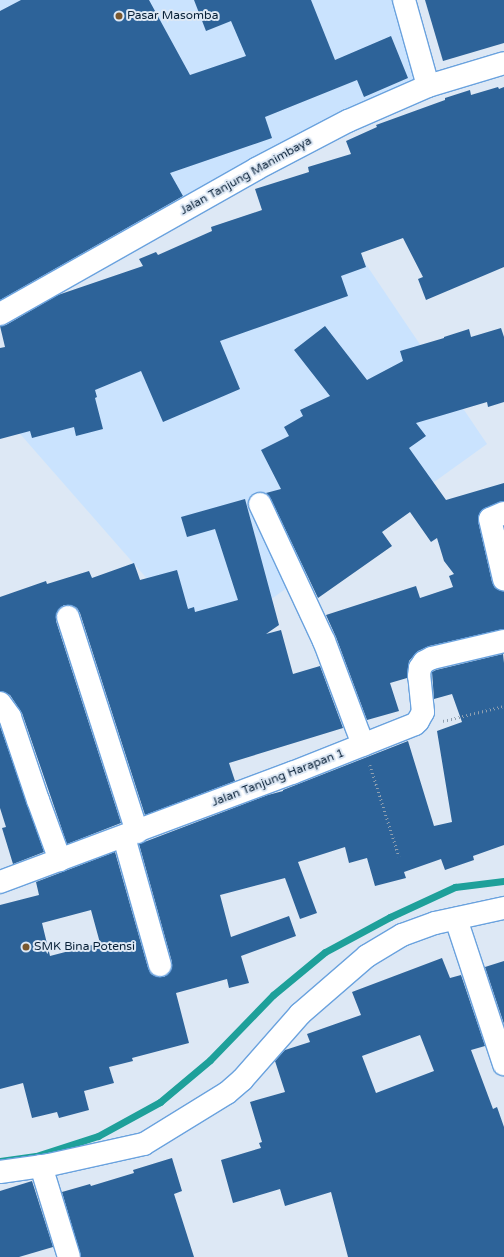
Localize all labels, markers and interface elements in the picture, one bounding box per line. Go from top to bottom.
place label: Pasar Masomba [127,9,218,23]
marker: Pasar Masomba [114,11,124,21]
street label: Jalan Tanjung Manimbaya [178,134,314,218]
street label: Jalan Tanjung Harapan 1 [210,746,346,810]
place label: SMK Bina Potensi [34,940,135,954]
marker: SMK Bina Potensi [21,942,31,952]

